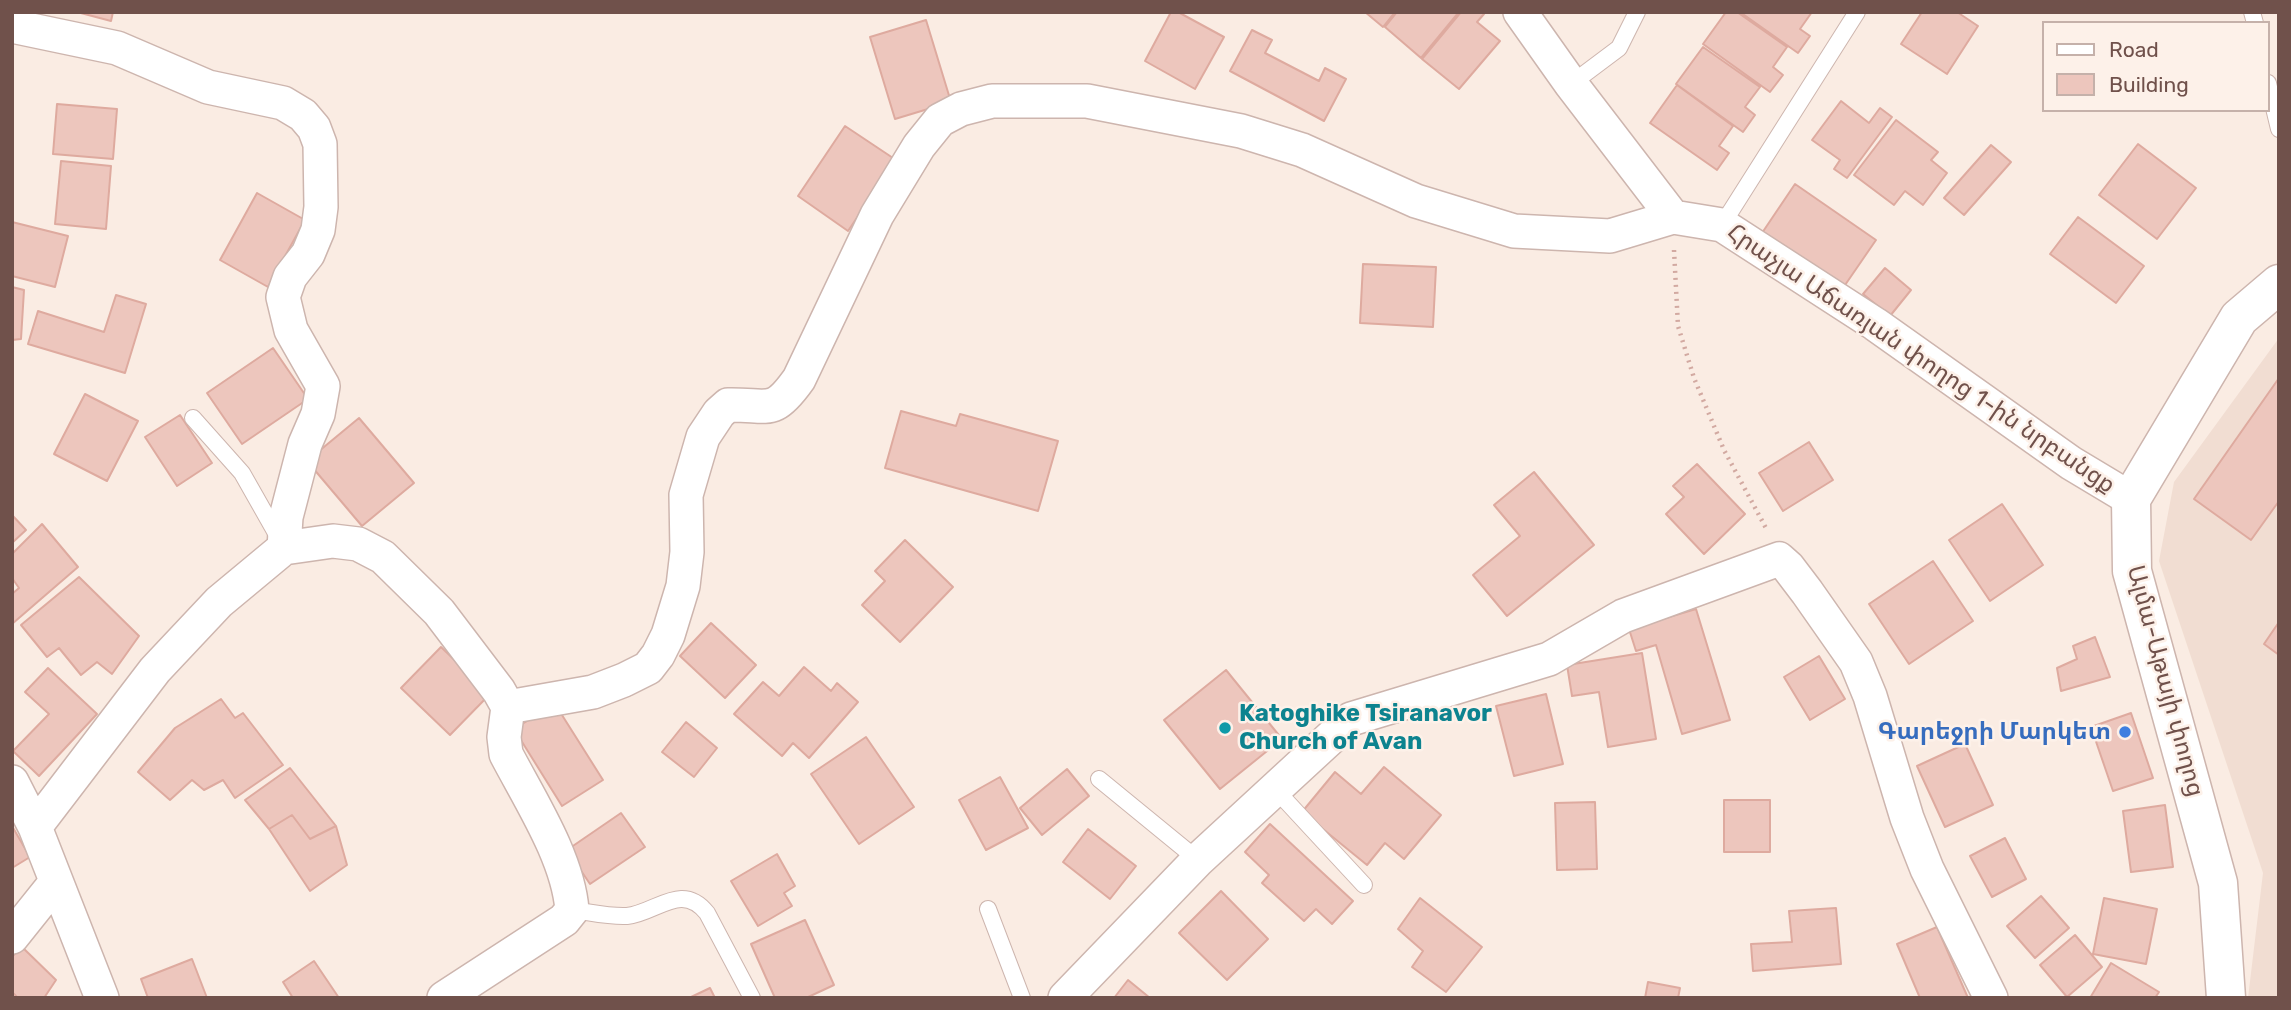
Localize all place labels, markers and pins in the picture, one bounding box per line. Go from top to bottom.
place label: Katoghike Tsiranavor Church of Avan [1239,700,1492,756]
place label: Գարեջրի Մարկետ [1878,718,2111,746]
marker: Katoghike Tsiranavor Church of Avan [1217,720,1233,736]
marker: Գարեջրի Մարկետ [2117,724,2133,740]

